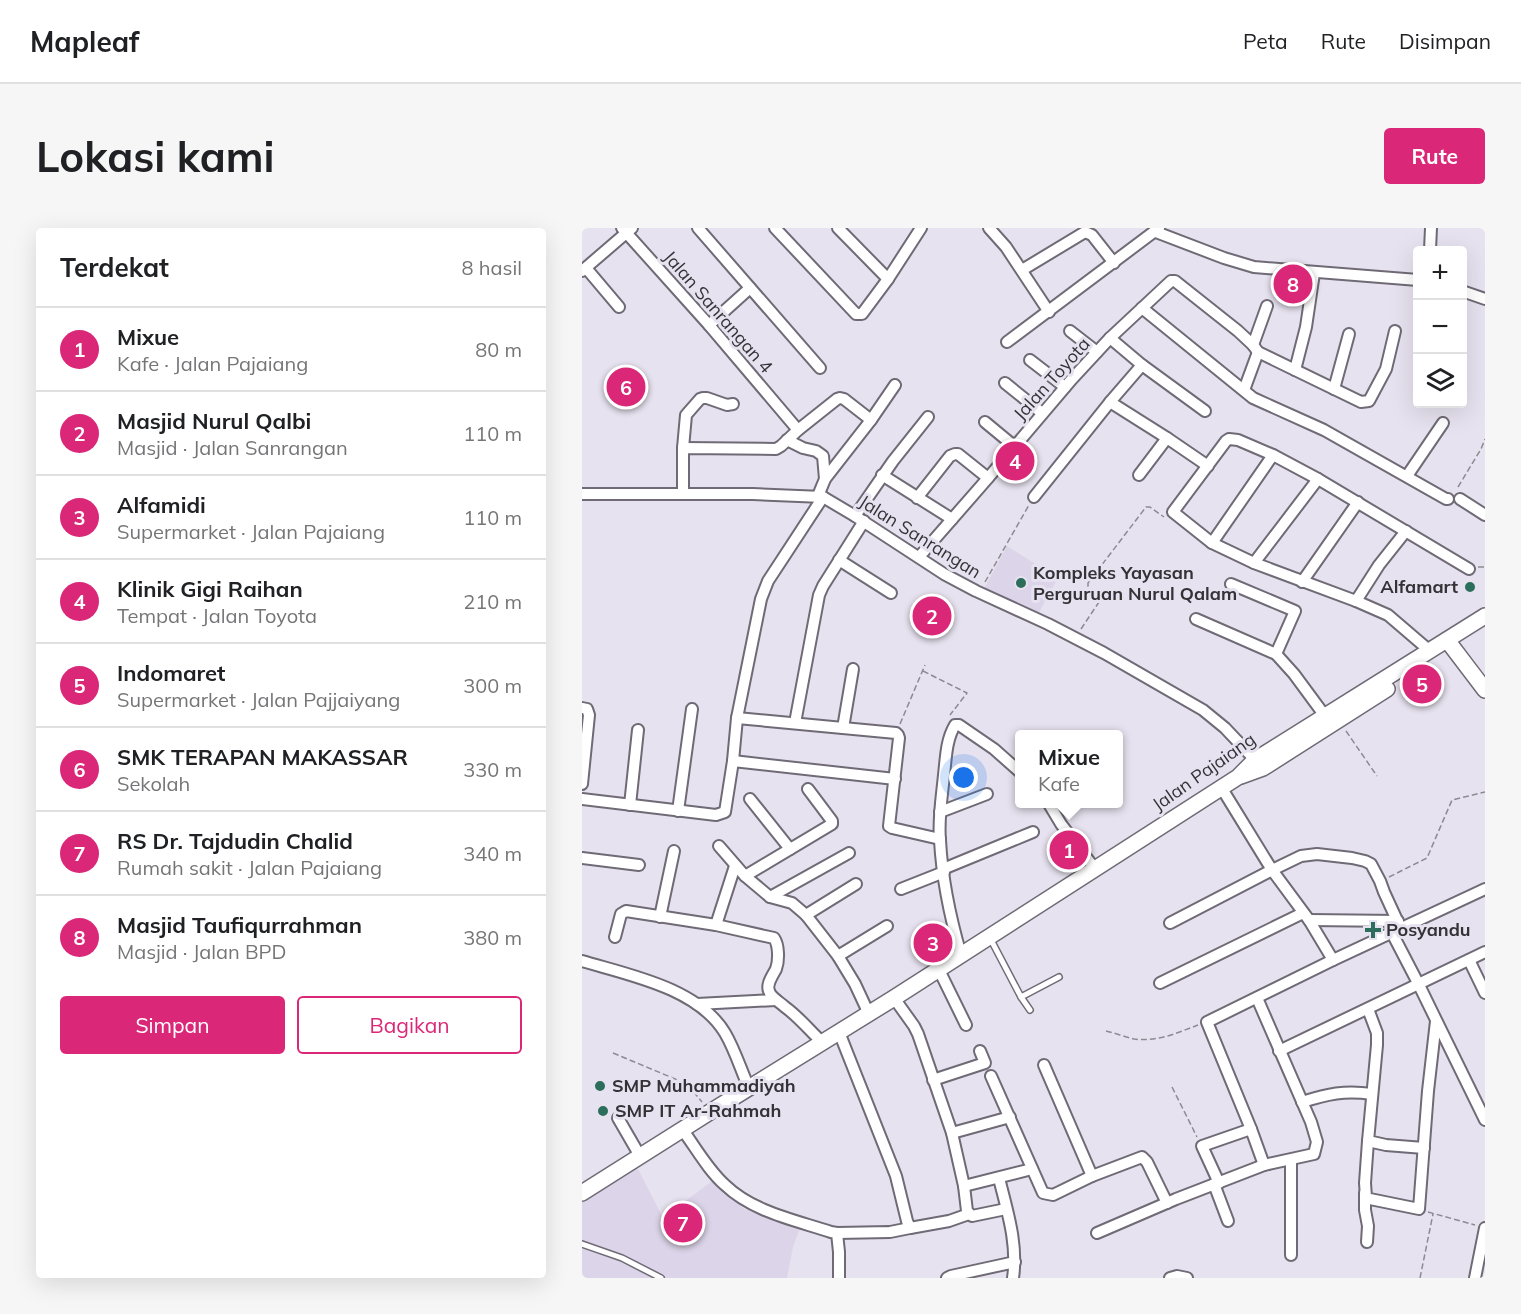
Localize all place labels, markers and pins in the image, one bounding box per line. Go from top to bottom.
pin: 8 [1274,262,1312,306]
pin: 6 [606,364,645,410]
pin: 4 [996,438,1034,484]
place label: Kompleks Yayasan Perguruan Nurul Qalam [1033,561,1237,605]
place label: Alfamart [1380,575,1458,598]
marker: Kompleks Yayasan Perguruan Nurul Qalam [1014,576,1028,590]
marker: Alfamart [1463,580,1477,594]
pin: 2 [912,594,952,638]
pin: 5 [1402,662,1442,706]
pin: 1 [1050,828,1088,872]
place label: Posyandu [1386,918,1471,941]
pin: 3 [914,920,952,966]
marker: Posyandu [1364,921,1382,939]
place label: SMP Muhammadiyah [612,1074,796,1097]
marker: SMP Muhammadiyah [593,1079,607,1093]
place label: SMP IT Ar-Rahmah [615,1099,781,1122]
marker: SMP IT Ar-Rahmah [596,1104,610,1118]
pin: 7 [664,1200,702,1246]

